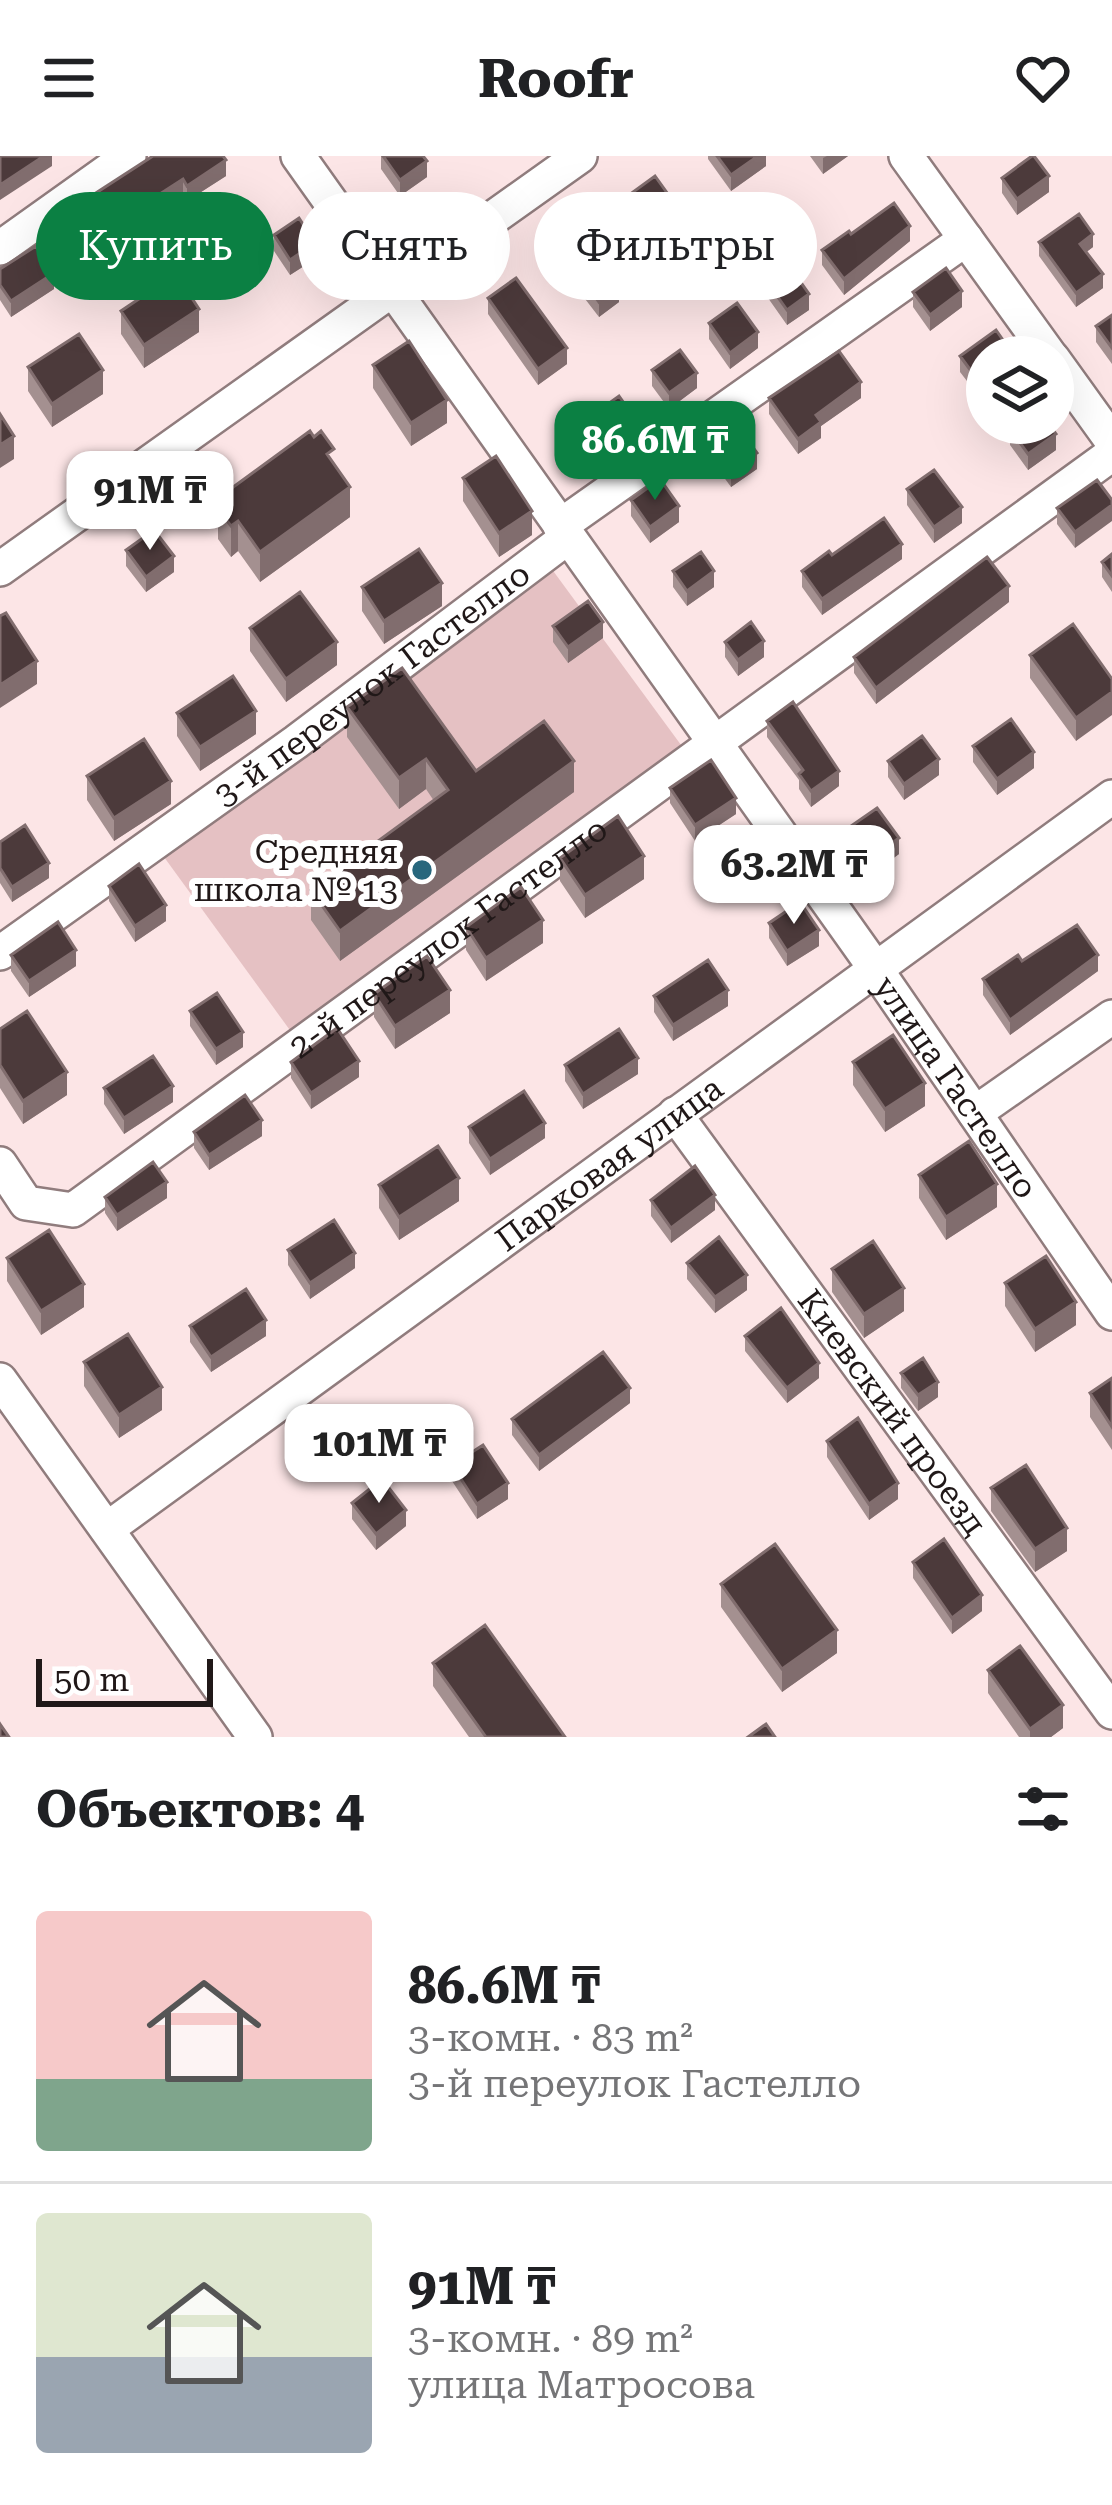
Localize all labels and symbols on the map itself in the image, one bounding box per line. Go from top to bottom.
pin: 86.6M ₸ [544,401,766,503]
pin: 91M ₸ [66,451,234,553]
street label: 3-й переулок Гастелло [207,554,537,814]
street label: 2-й переулок Гастелло [282,809,615,1066]
pin: 63.2M ₸ [683,825,905,927]
place label: Средняя школа № 13 [194,832,398,909]
marker: Средняя школа № 13 [409,857,435,883]
street label: улица Гастелло [866,968,1046,1206]
street label: Парковая улица [488,1068,730,1259]
street label: Киевский проезд [790,1282,995,1542]
pin: 101M ₸ [281,1404,477,1506]
scale bar [36,1653,213,1706]

